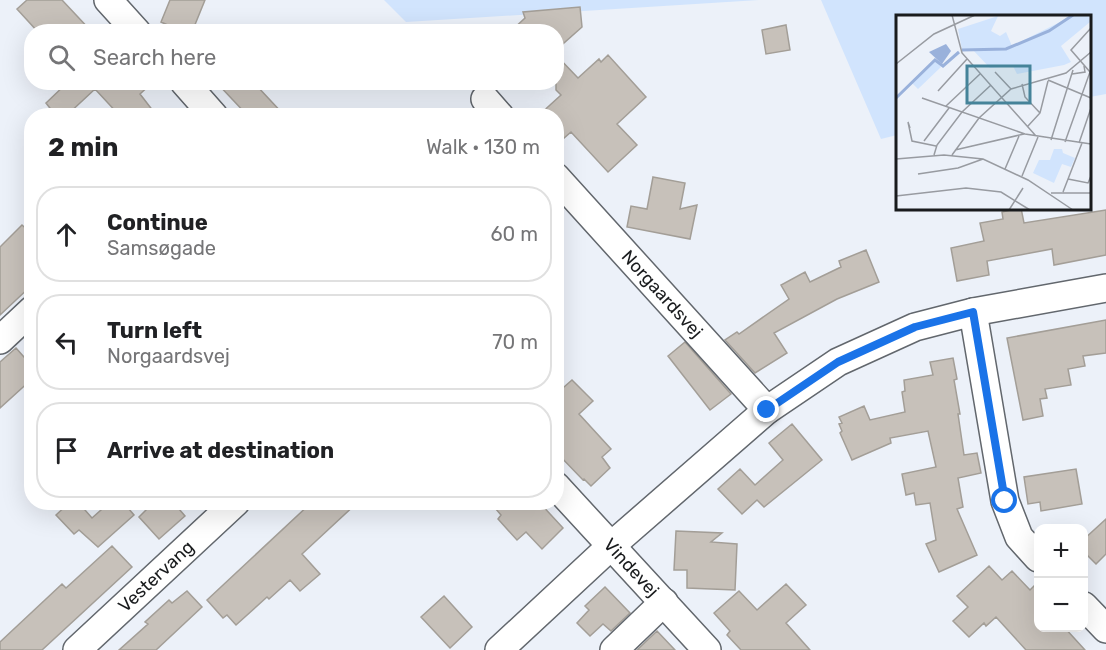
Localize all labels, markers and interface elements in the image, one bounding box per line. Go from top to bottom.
inset map [896,15,1091,210]
search box [24,24,564,90]
icon: search [45,41,78,74]
text: Search here [93,44,216,71]
text: 2 min [48,132,118,163]
text: Walk · 130 m [426,135,540,159]
text: Continue [107,209,208,236]
icon: ahead [50,218,83,251]
text: 60 m [491,222,538,246]
text: Samsøgade [107,236,216,260]
street label: Norgaardsvej [617,246,707,343]
text: Turn left [107,317,202,344]
icon: left [50,326,83,359]
text: 70 m [492,330,538,354]
text: Norgaardsvej [107,344,230,368]
route end [753,396,779,422]
icon: arrive [50,434,83,467]
text: Arrive at destination [107,437,334,464]
route start [991,487,1017,513]
map controls [1034,524,1088,632]
button: + [1034,524,1088,578]
street label: Vindevej [599,534,664,602]
street label: Vestervang [114,536,198,617]
button: − [1034,578,1088,632]

